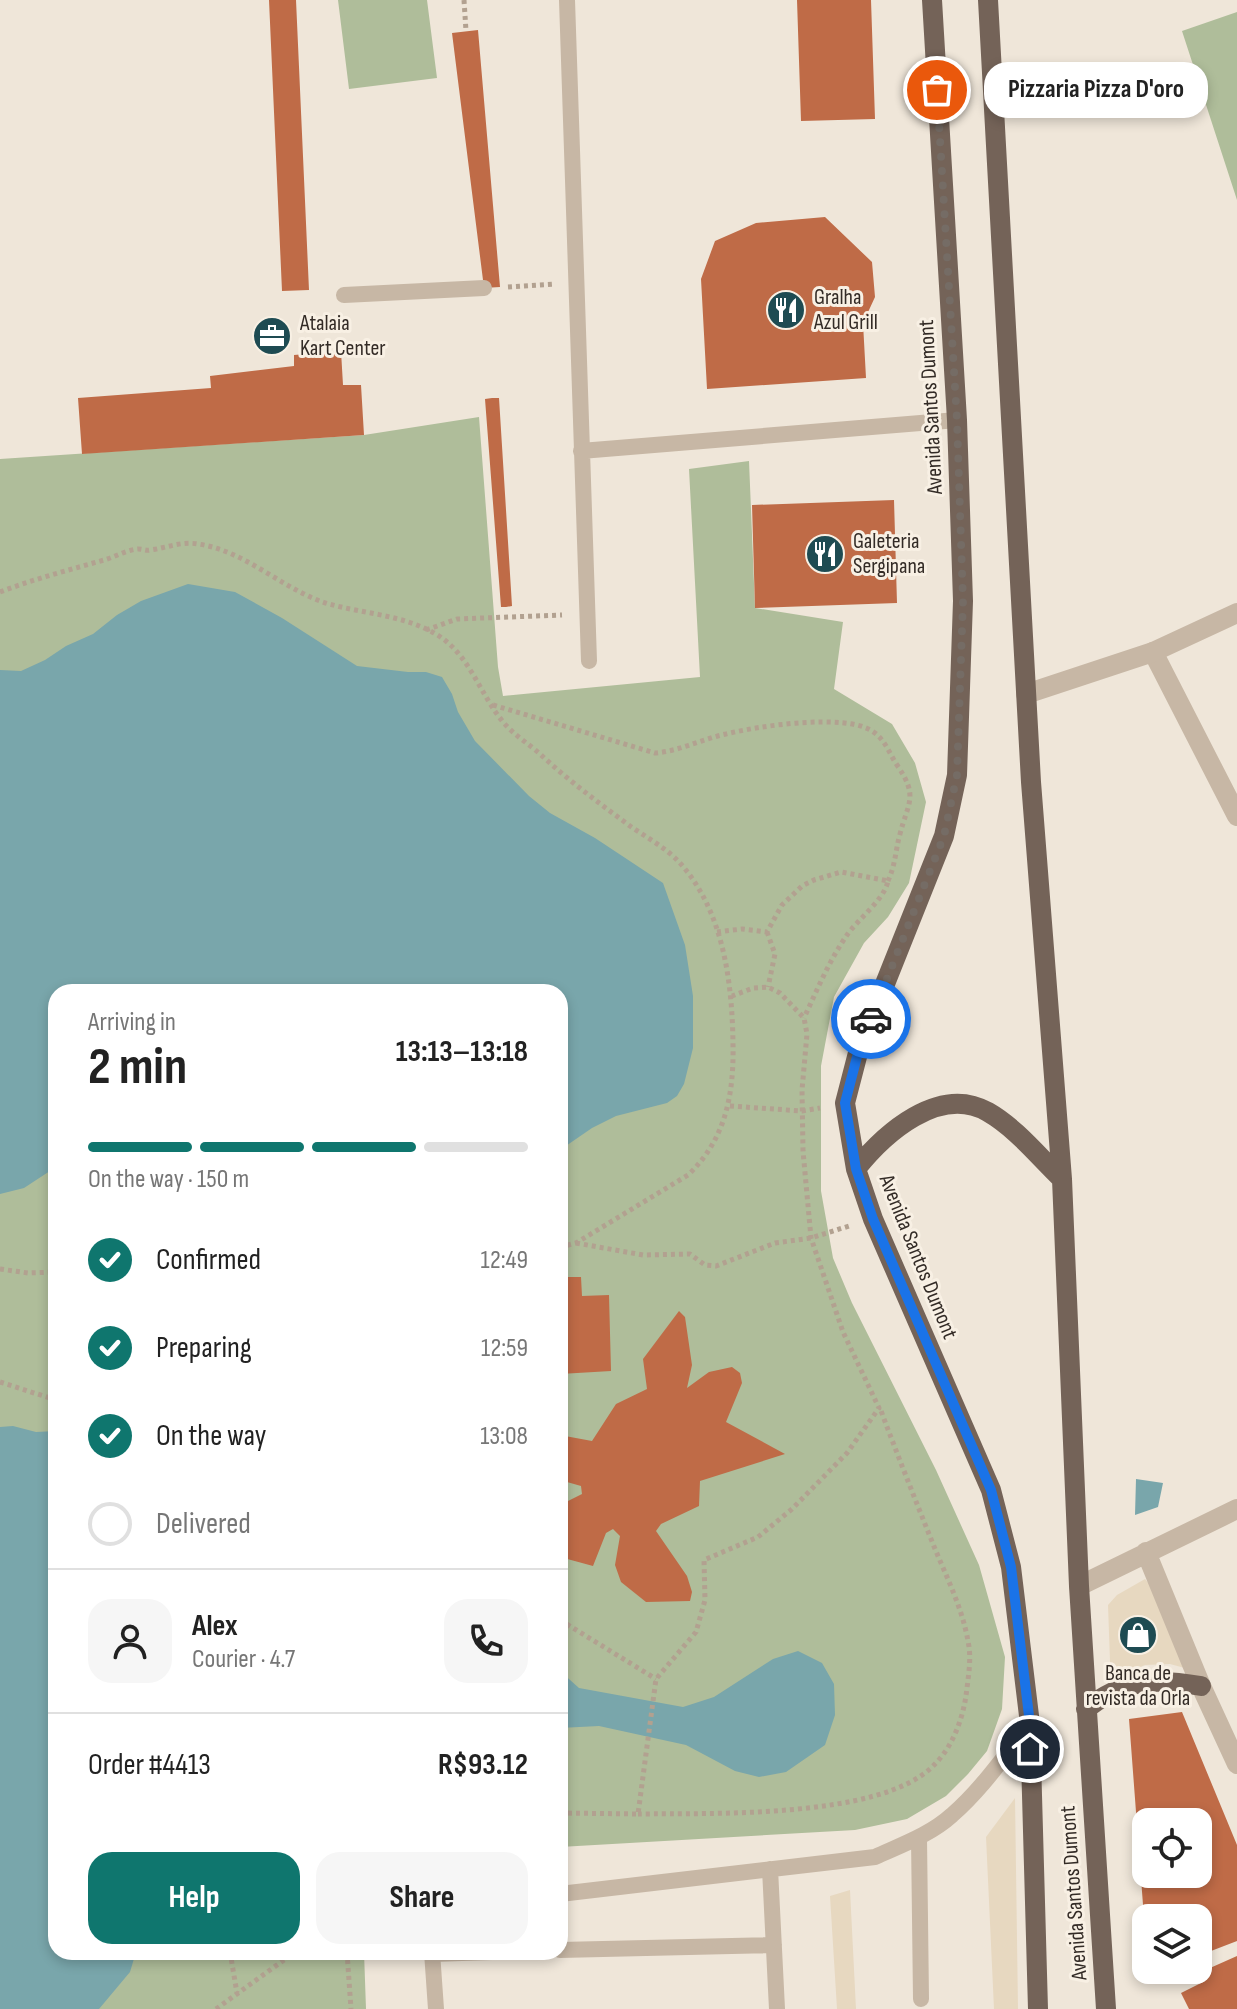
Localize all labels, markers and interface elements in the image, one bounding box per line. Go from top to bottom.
pin [903,56,971,124]
callout: Pizzaria Pizza D'oro [985,62,1209,118]
icon: bag [915,68,959,112]
text: Pizzaria Pizza D'oro [1008,74,1184,105]
place label: Gralha Azul Grill [813,284,878,336]
restaurant icon: Gralha Azul Grill [765,289,807,331]
place label: Atalaia Kart Center [299,310,386,362]
office icon: Atalaia Kart Center [251,315,293,357]
street label: Avenida Santos Dumont [913,319,949,496]
place label: Galeteria Sergipana [853,528,925,580]
restaurant icon: Galeteria Sergipana [804,533,846,575]
courier [831,979,911,1059]
icon: car [849,997,893,1041]
text: Arriving in [88,1007,176,1038]
text: 13:13–13:18 [396,1034,528,1070]
text: 2 min [88,1036,187,1099]
text: On the way · 150 m [88,1164,249,1195]
street label: Avenida Santos Dumont [872,1170,963,1343]
icon: check [88,1238,132,1282]
text: Confirmed [156,1242,261,1278]
text: 12:49 [481,1245,528,1276]
icon: check [88,1326,132,1370]
text: Preparing [156,1330,252,1366]
text: 12:59 [481,1333,528,1364]
icon: check [88,1414,132,1458]
text: On the way [156,1418,266,1454]
text: 13:08 [480,1421,528,1452]
text: Delivered [156,1506,251,1542]
button: person [88,1599,172,1683]
button: phone [444,1599,528,1683]
text: Alex [192,1608,238,1644]
shop icon: Banca de revista da Orla [1117,1614,1159,1656]
text: Courier · 4.7 [192,1644,295,1675]
place label: Banca de revista da Orla [1086,1660,1190,1712]
pin [996,1715,1064,1783]
icon: home [1008,1727,1052,1771]
text: Order #4413 [88,1747,211,1783]
text: R$93.12 [438,1747,528,1783]
street label: Avenida Santos Dumont [1054,1804,1094,1982]
map controls [1132,1808,1212,1984]
button: locate [1132,1808,1212,1888]
button: Help [88,1852,300,1944]
button: Share [316,1852,528,1944]
button: layers [1132,1904,1212,1984]

